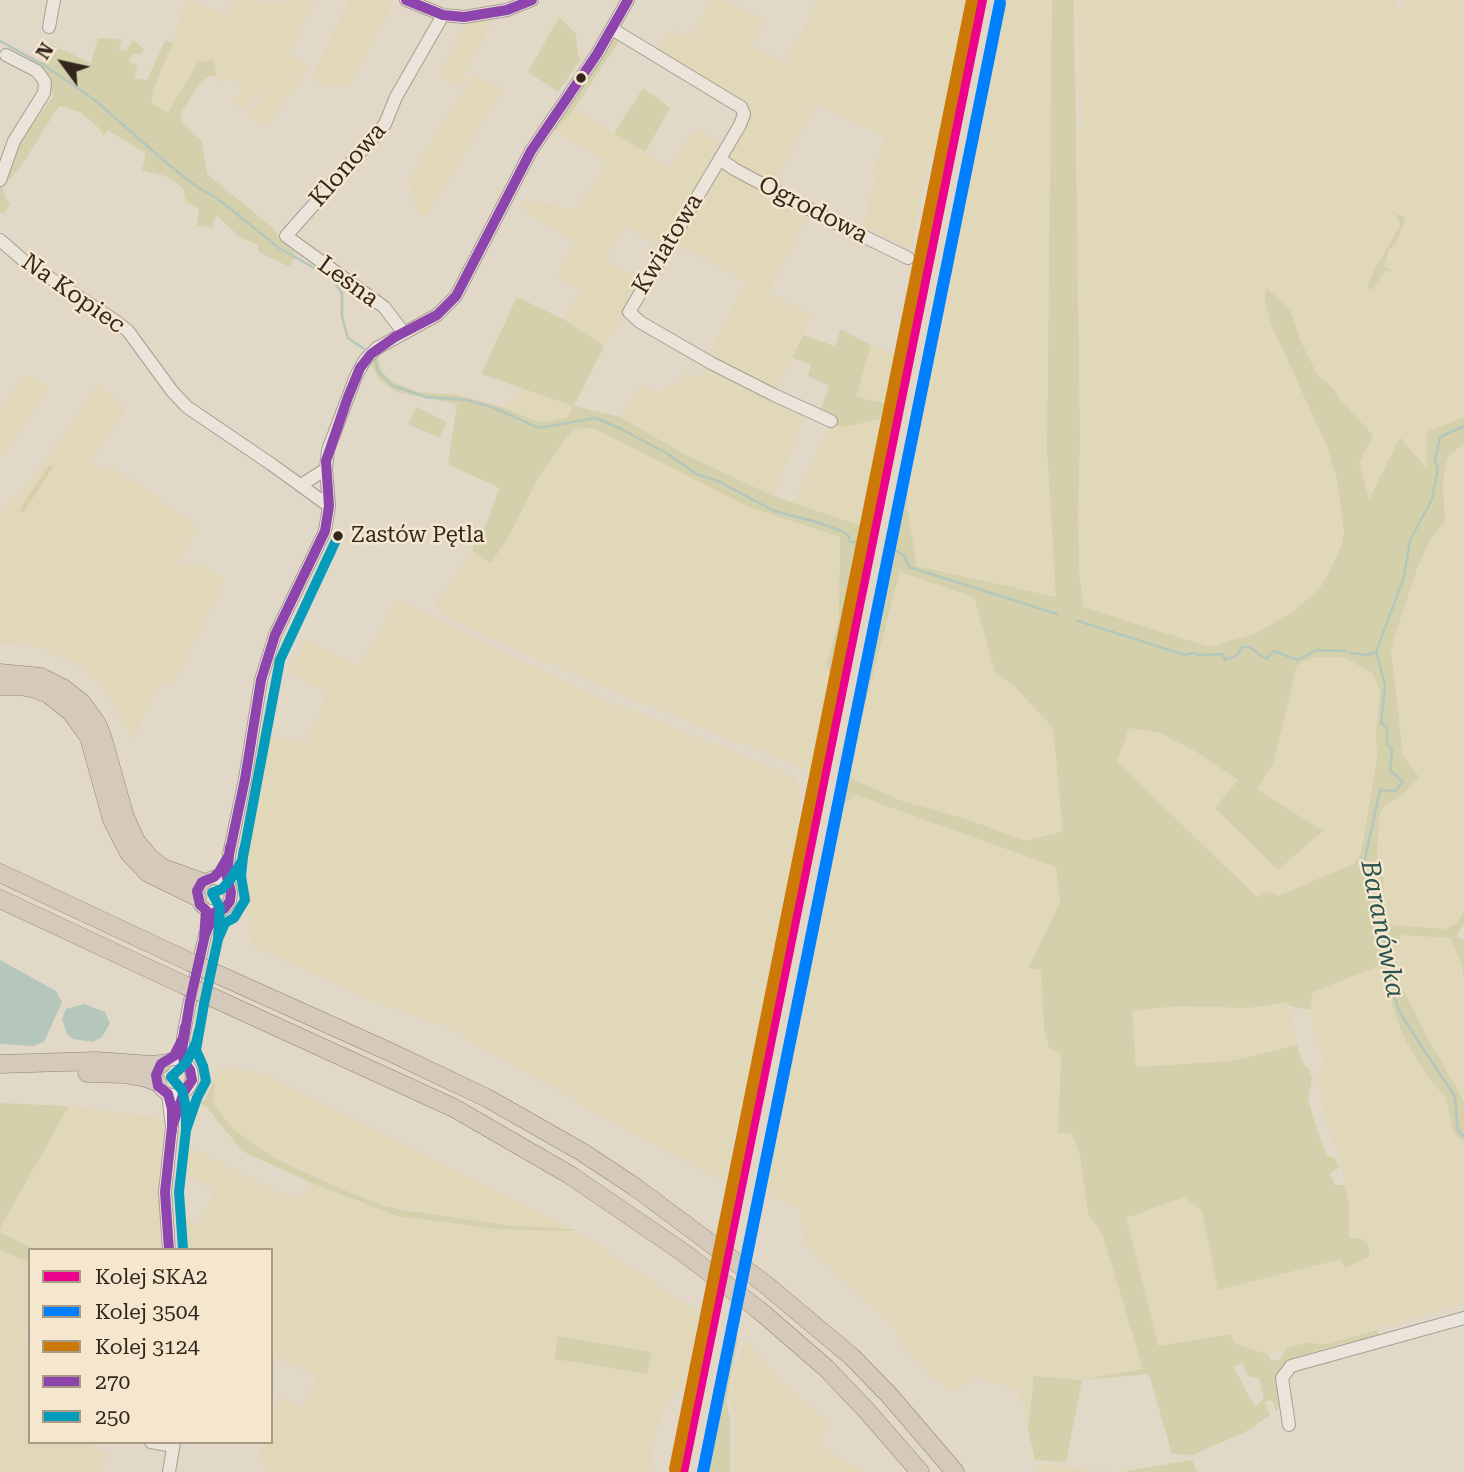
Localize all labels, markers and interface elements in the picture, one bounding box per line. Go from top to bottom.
north arrow [28,28,98,98]
text: N [31,39,59,64]
unlabelled marker [574,71,588,85]
street label: Klonowa [304,117,392,213]
street label: Ogrodowa [753,170,873,250]
street label: Kwiatowa [627,188,709,300]
street label: Na Kopiec [16,248,130,340]
street label: Leśna [312,250,384,314]
place label: Zastów Pętla [351,523,485,549]
marker: Zastów Pętla [331,529,345,543]
water label: Baranówka [1353,858,1411,1000]
legend [28,1248,273,1444]
text: Kolej SKA2 [95,1265,208,1289]
text: Kolej 3504 [95,1300,199,1324]
text: Kolej 3124 [95,1335,199,1359]
text: 270 [95,1370,130,1394]
text: 250 [95,1405,130,1429]

